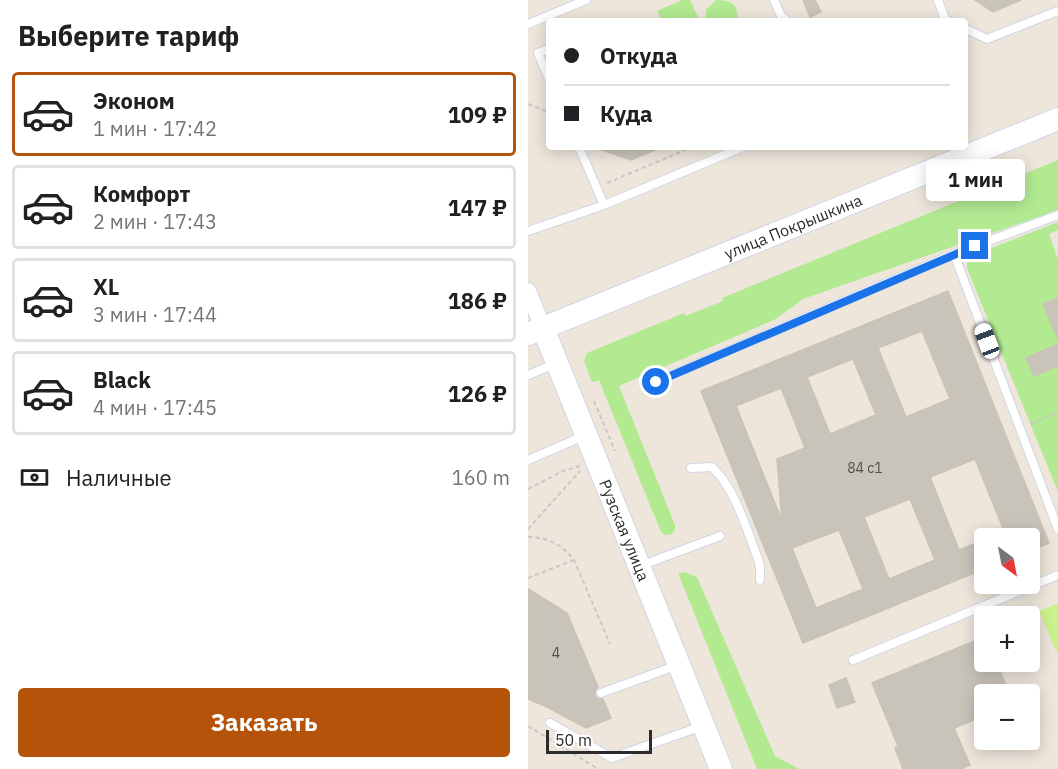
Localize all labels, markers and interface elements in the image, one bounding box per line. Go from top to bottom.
text: Выберите тариф [18,18,239,53]
text: Откуда [600,41,678,70]
text: Эконом [93,86,175,115]
icon: car [21,87,75,141]
text: Куда [600,99,653,128]
text: 109 ₽ [448,100,507,129]
text: 1 мин · 17:42 [93,115,217,142]
callout: 1 мин [926,159,1024,201]
text: 1 мин [948,166,1003,193]
text: Комфорт [93,179,190,208]
icon: car [21,180,75,234]
street label: улица Покрышкина [721,189,865,263]
text: 147 ₽ [448,193,507,222]
text: 2 мин · 17:43 [93,208,217,235]
route end [961,232,988,259]
text: XL [93,272,119,301]
icon: car [21,273,75,327]
text: 186 ₽ [448,286,507,315]
text: 3 мин · 17:44 [93,301,217,328]
car [972,321,1002,361]
text: Black [93,365,151,394]
icon: car [21,366,75,420]
route start [642,368,669,395]
text: 126 ₽ [448,379,507,408]
text: 4 мин · 17:45 [93,394,217,421]
house number: 84 с1 [847,459,883,477]
icon: cash [18,461,51,494]
text: Наличные [66,463,172,492]
text: 160 m [452,464,510,491]
street label: Рузская улица [595,476,654,584]
north arrow [974,528,1040,594]
map controls [974,528,1040,750]
button: + [974,606,1040,672]
house number: 4 [552,644,560,662]
button: − [974,684,1040,750]
button: Заказать [18,688,510,757]
scale bar [546,727,652,754]
text: 50 m [555,730,592,750]

